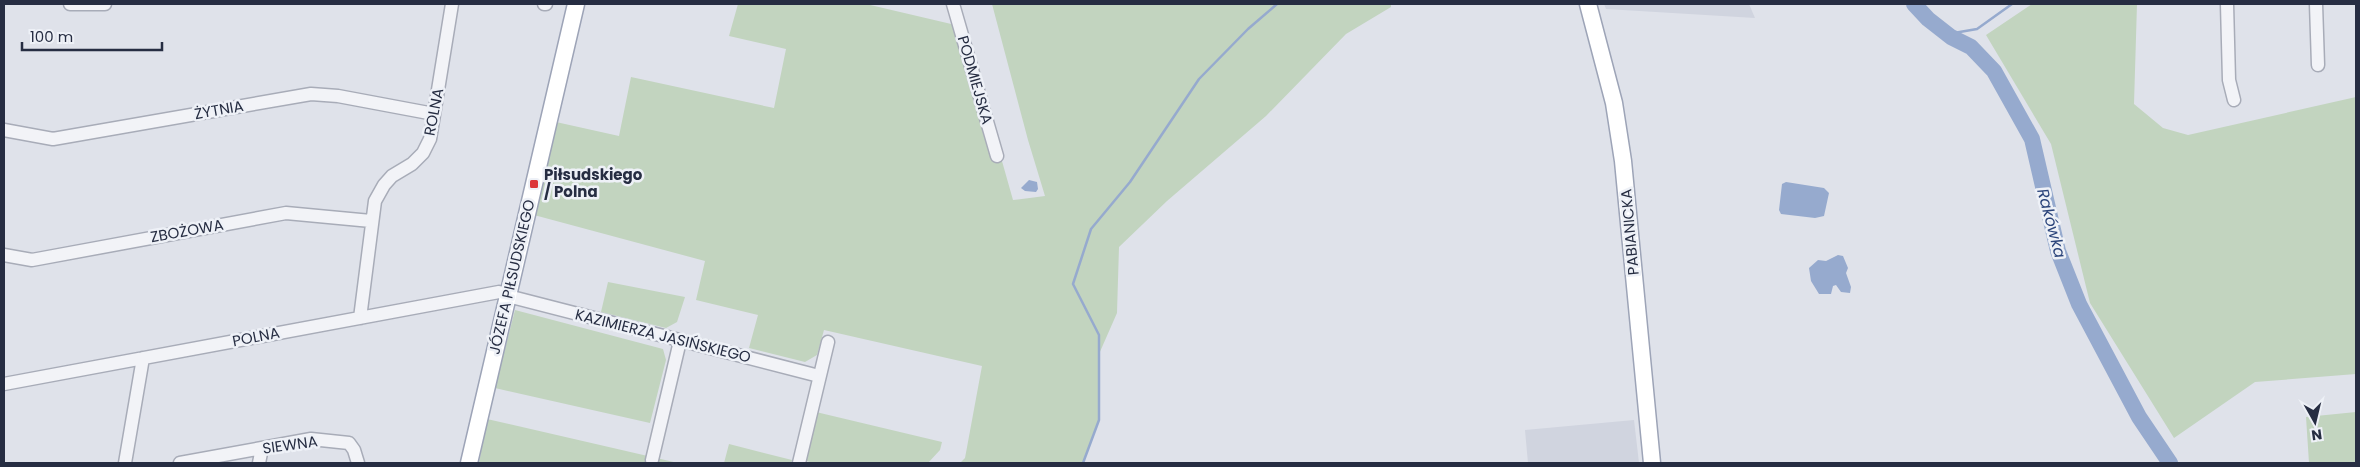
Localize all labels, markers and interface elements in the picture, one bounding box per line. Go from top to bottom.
scale bar [22,20,162,52]
text: 100 m [30,26,73,47]
street label: PODMIEJSKA [953,33,998,127]
street label: ROLNA [419,86,448,137]
street label: ŻYTNIA [193,95,245,124]
place label: Piłsudskiego / Polna [544,164,643,202]
marker: Piłsudskiego / Polna [528,178,540,190]
water label: Rakówka [2031,186,2072,261]
street label: PABIANICKA [1615,188,1644,276]
street label: JÓZEFA PIŁSUDSKIEGO [483,197,540,356]
street label: ZBOŻOWA [149,214,225,247]
street label: KAZIMIERZA JASIŃSKIEGO [573,304,753,368]
street label: POLNA [231,322,281,351]
north arrow [2290,397,2340,447]
text: N [2310,424,2323,446]
street label: SIEWNA [261,430,319,459]

